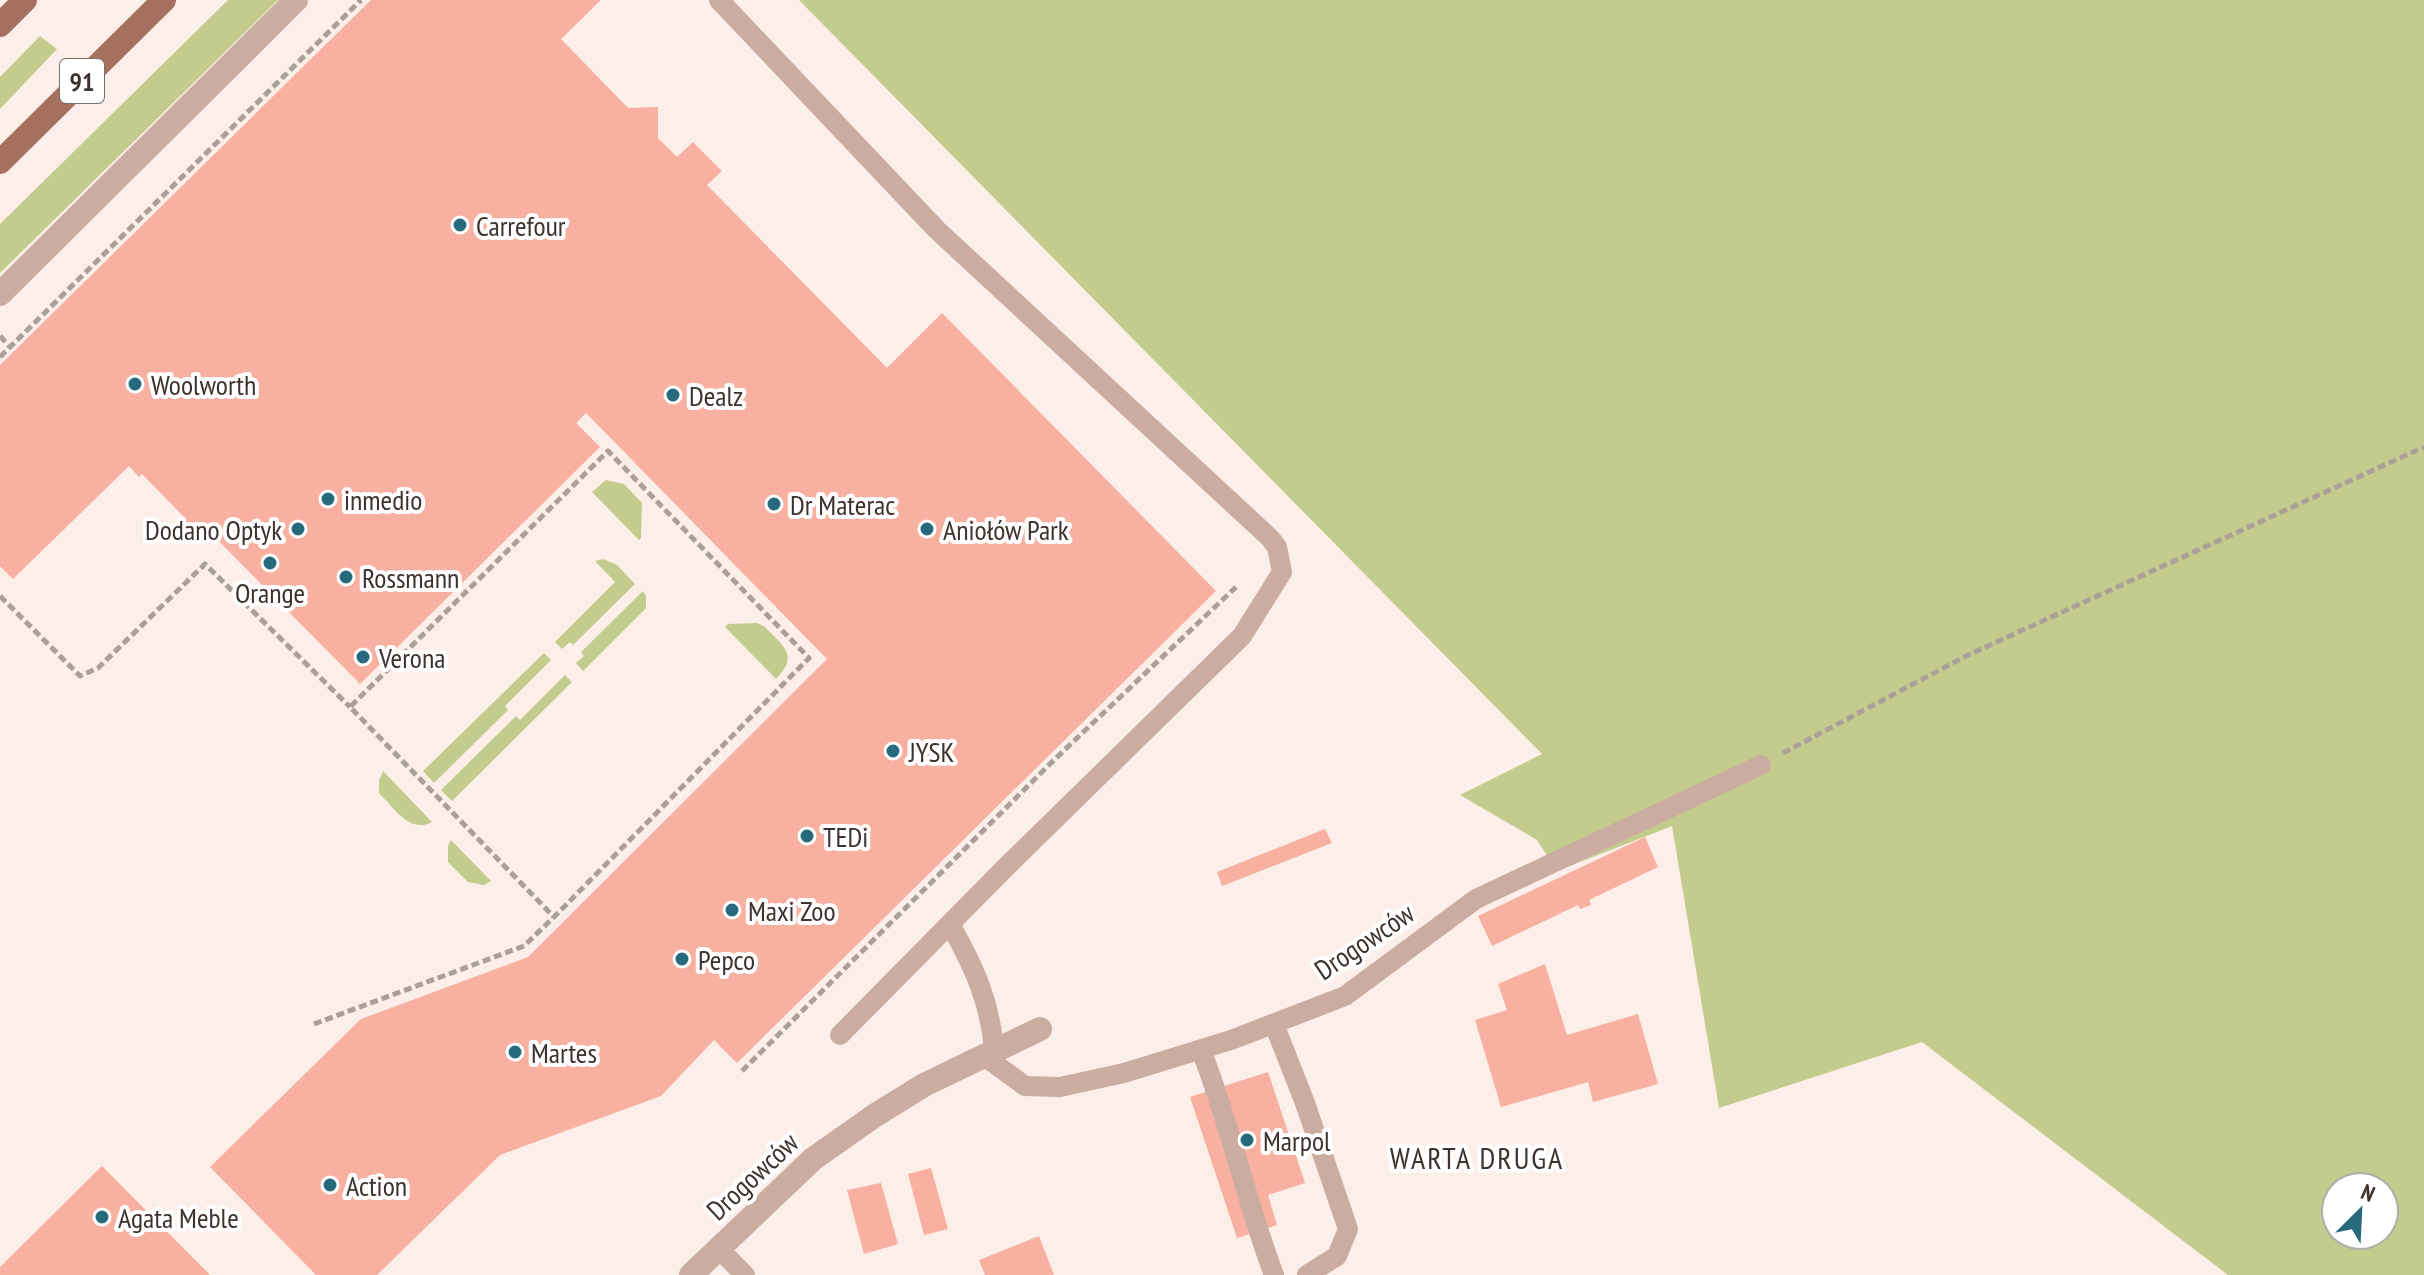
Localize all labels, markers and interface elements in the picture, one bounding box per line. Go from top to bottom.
road number: 91 [60,59,104,103]
place label: Carrefour [476,207,566,244]
marker: Carrefour [451,216,469,234]
place label: Woolworth [151,366,256,403]
marker: Woolworth [126,375,144,393]
place label: Dealz [689,377,743,414]
marker: Dealz [664,386,682,404]
place label: inmedio [344,481,422,518]
place label: Dr Materac [790,486,895,523]
marker: inmedio [319,490,337,508]
marker: Dr Materac [765,495,783,513]
place label: Dodano Optyk [145,511,282,548]
place label: Aniołów Park [943,511,1069,548]
marker: Dodano Optyk [289,520,307,538]
marker: Aniołów Park [918,520,936,538]
marker: Orange [261,554,279,572]
place label: Rossmann [362,559,459,596]
marker: Rossmann [337,568,355,586]
place label: Orange [235,574,305,611]
place label: Verona [378,639,445,676]
marker: Verona [354,648,372,666]
place label: JYSK [908,733,954,770]
marker: JYSK [884,742,902,760]
place label: TEDi [823,818,868,855]
marker: TEDi [798,827,816,845]
place label: Maxi Zoo [748,892,836,929]
street label: Drogowców [1307,894,1421,988]
marker: Maxi Zoo [723,901,741,919]
place label: Pepco [698,941,755,978]
marker: Pepco [673,950,691,968]
place label: Martes [531,1034,597,1071]
marker: Martes [506,1043,524,1061]
place label: Marpol [1263,1122,1331,1159]
street label: Drogowców [698,1124,806,1228]
marker: Marpol [1238,1131,1256,1149]
district label: WARTA DRUGA [1390,1138,1564,1177]
place label: Action [346,1167,407,1204]
north arrow [2320,1171,2400,1251]
marker: Action [321,1176,339,1194]
text: N [2357,1178,2379,1208]
place label: Agata Meble [118,1199,239,1236]
marker: Agata Meble [93,1208,111,1226]

